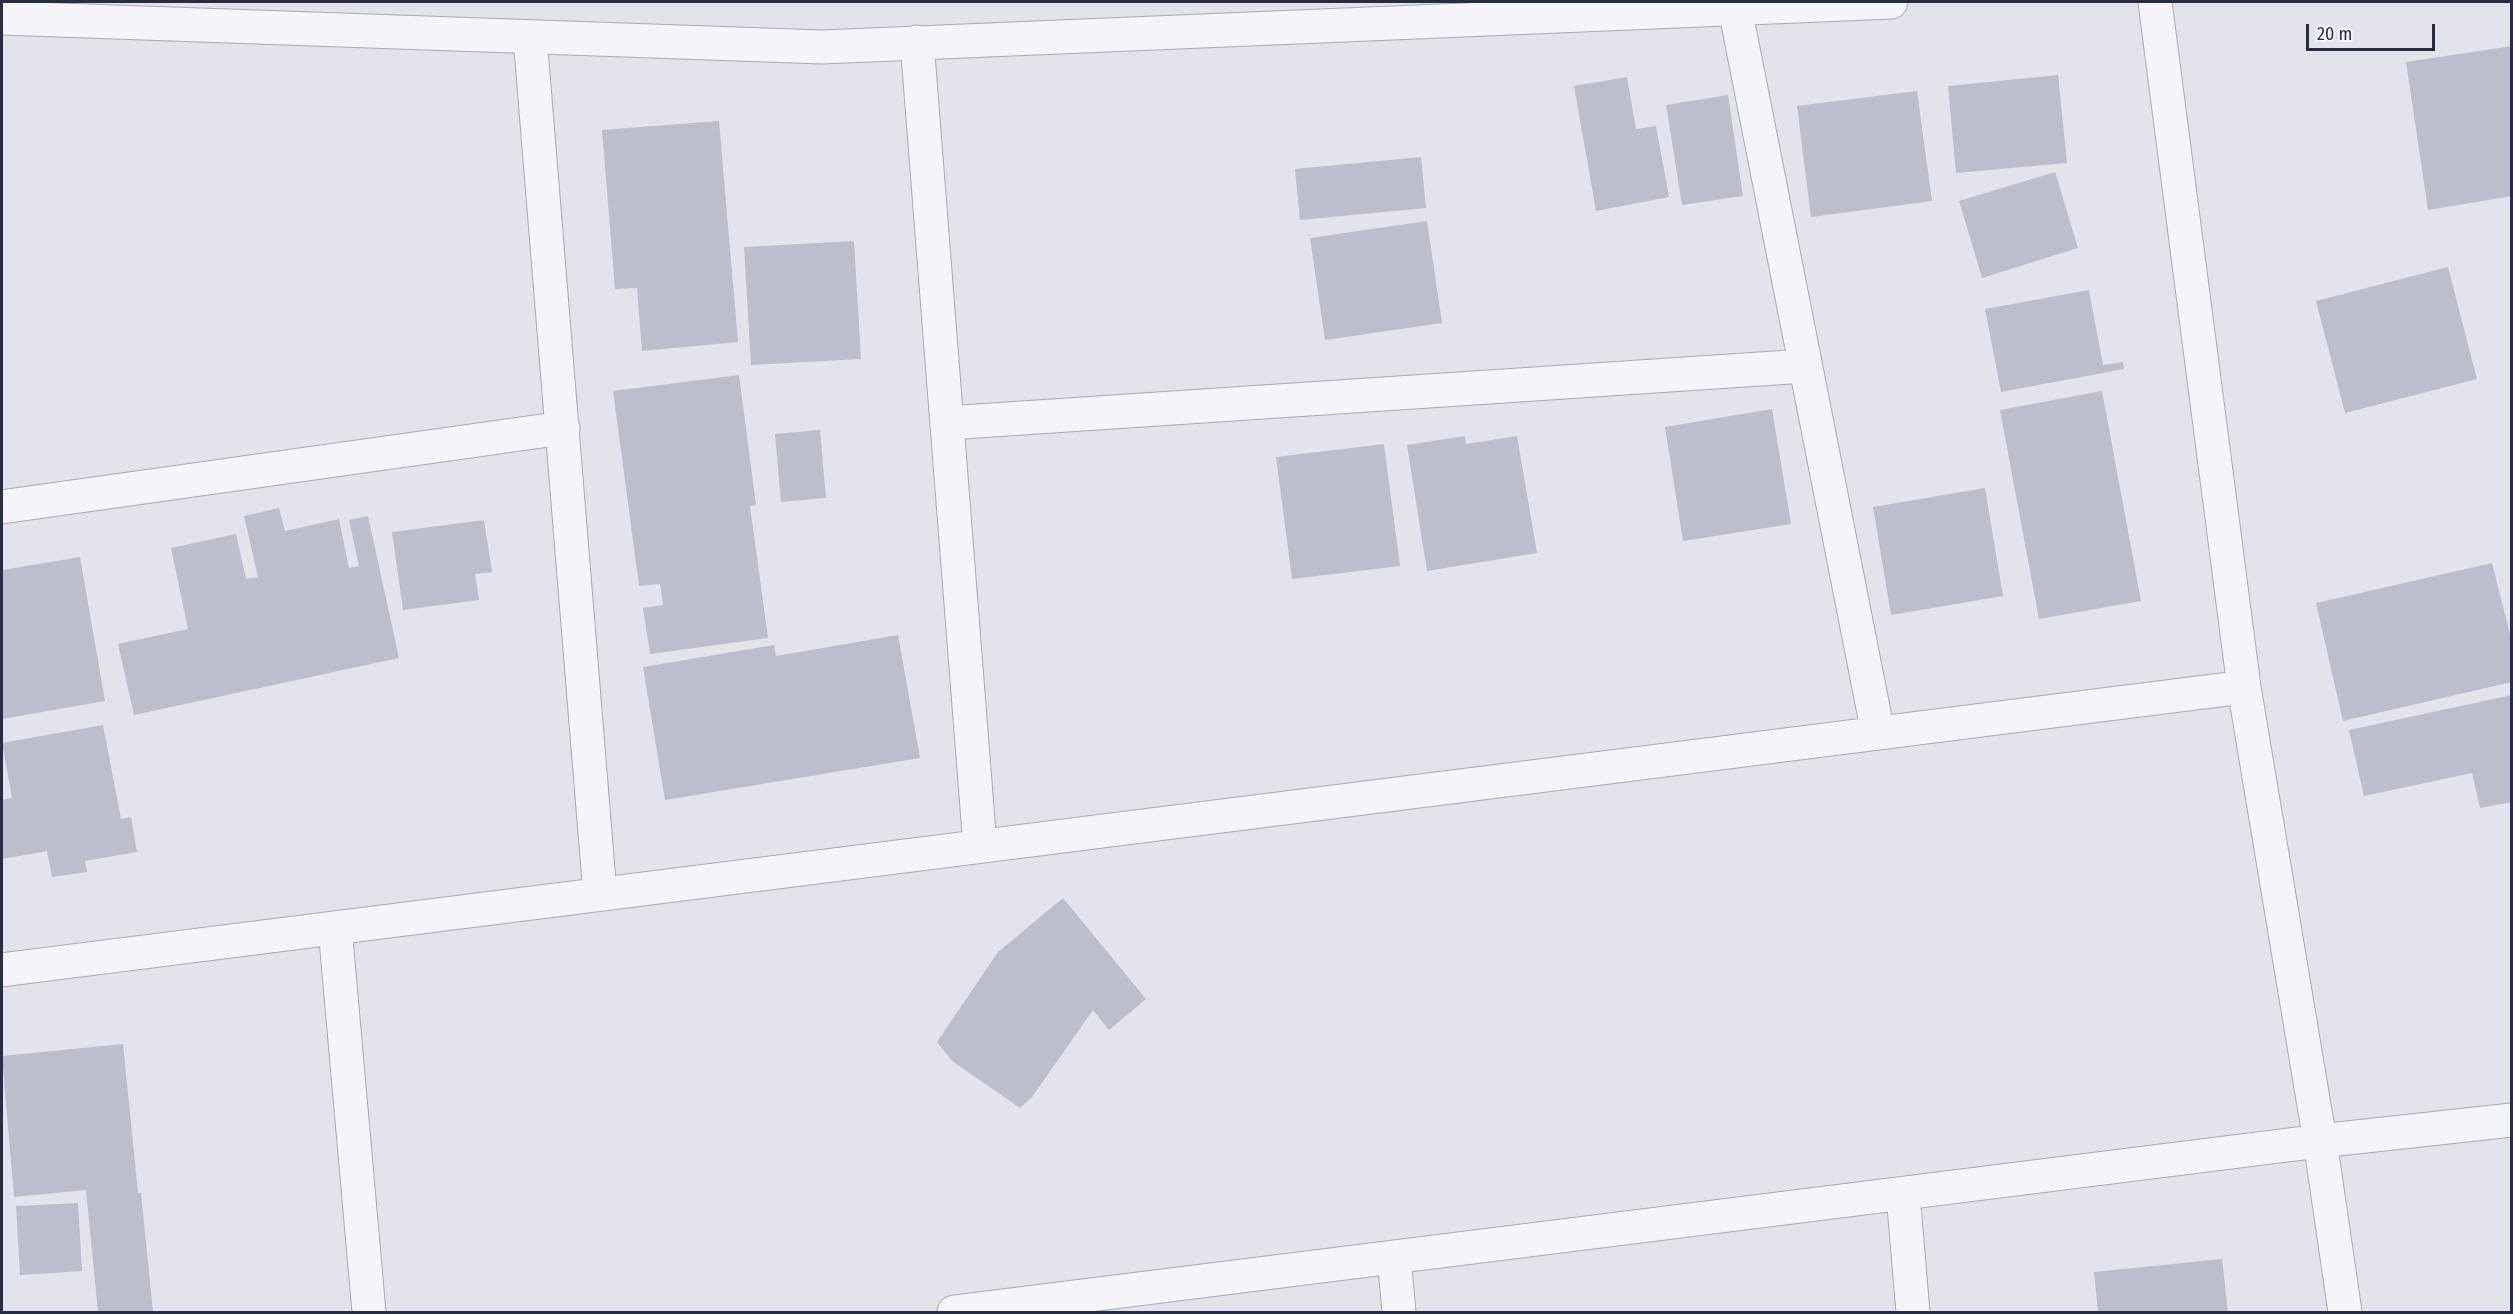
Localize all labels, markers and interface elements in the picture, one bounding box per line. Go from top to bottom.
scale bar [2309,12,2438,50]
text: 20 m [2317,23,2352,45]

